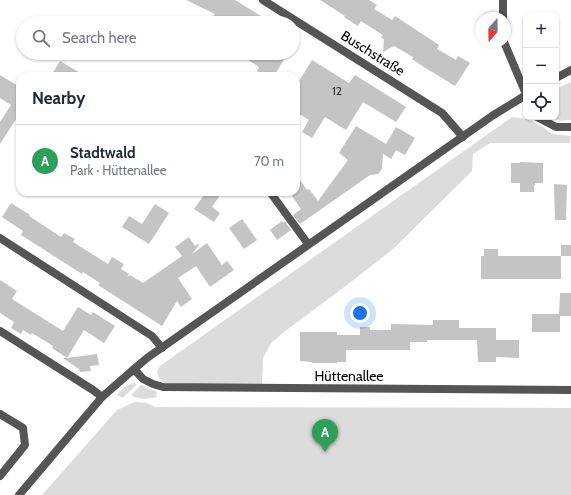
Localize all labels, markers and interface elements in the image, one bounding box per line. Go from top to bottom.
north arrow [475,12,511,48]
map controls [523,12,559,120]
button: + [523,12,559,48]
search box [16,16,300,60]
street label: Buschstraße [338,26,408,80]
icon: search [30,27,52,49]
text: Search here [62,29,137,47]
button: − [523,48,559,84]
house number: 12 [332,83,342,98]
button: locate [523,84,559,120]
text: Nearby [32,88,85,108]
text: Stadtwald [70,144,136,162]
text: A [41,153,49,169]
text: 70 m [254,153,284,169]
text: Park · Hüttenallee [70,162,166,178]
your location [350,303,370,323]
street label: Hüttenallee [314,367,384,385]
pin: A [312,419,338,452]

